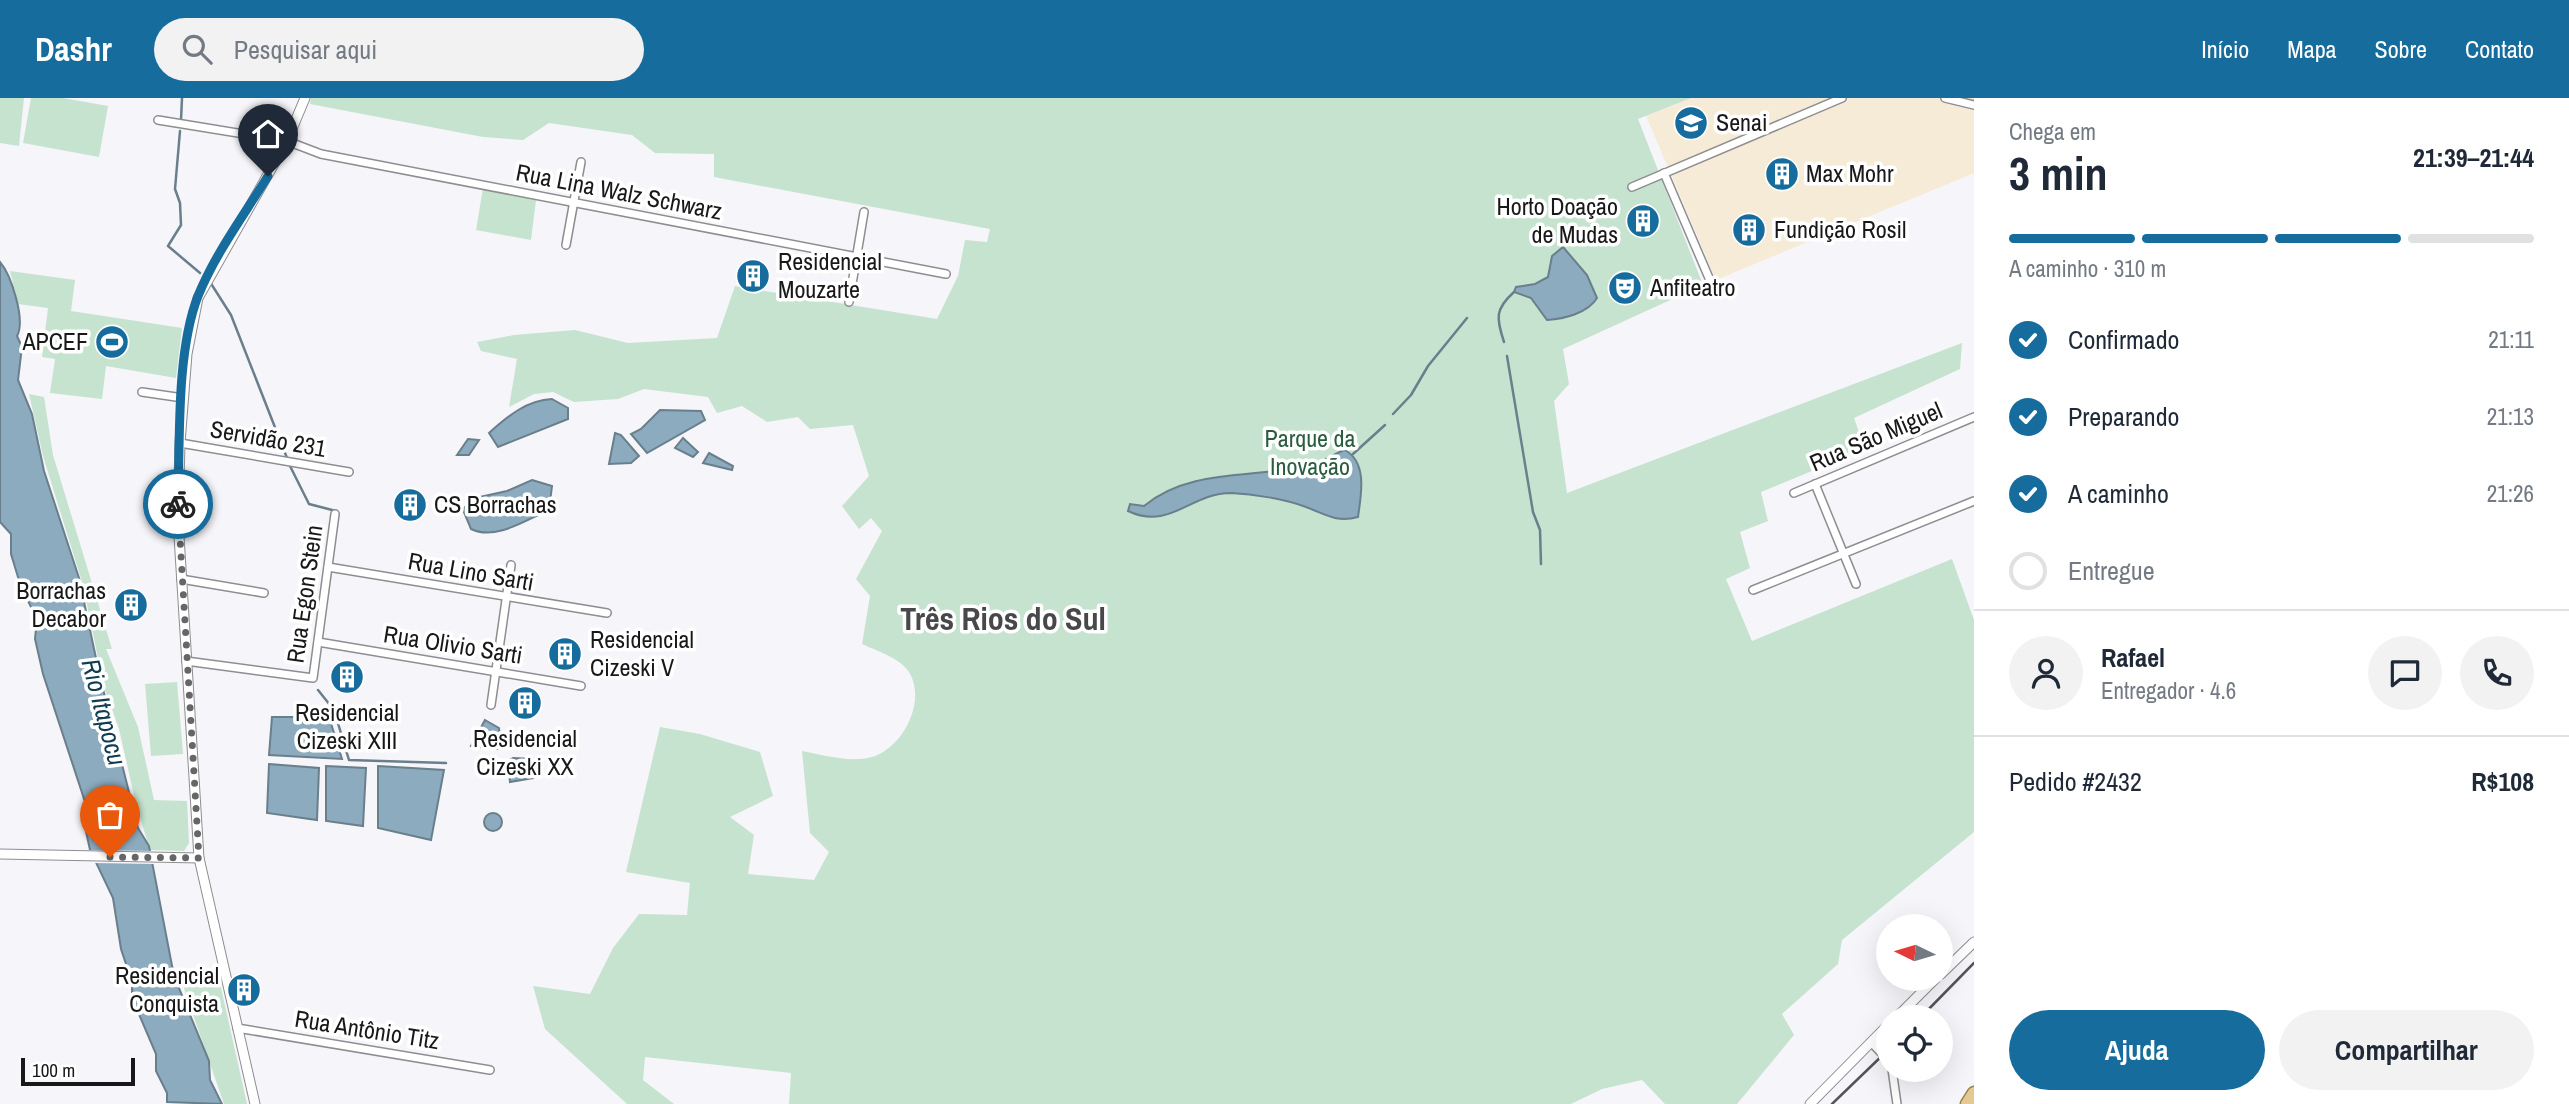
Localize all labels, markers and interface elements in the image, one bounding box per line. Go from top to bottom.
search box [154,18,644,81]
text: Dashr [35,27,112,71]
icon: search [178,30,216,68]
text: Pesquisar aqui [234,32,377,67]
text: Início [2201,33,2249,65]
text: Mapa [2287,33,2337,65]
text: Sobre [2375,33,2427,65]
text: Contato [2465,33,2534,65]
pin [238,104,298,176]
school or university icon: Senai [1672,104,1710,142]
place label: Senai [1716,106,1767,138]
icon: home [249,115,287,153]
text: Chega em [2009,116,2096,147]
text: 21:39–21:44 [2413,140,2534,175]
text: 3 min [2009,142,2108,204]
street label: Rua Lina Walz Schwarz [513,155,725,227]
building icon: Max Mohr [1763,155,1801,193]
place label: Max Mohr [1806,157,1894,189]
place label: Horto Doação de Mudas [1497,190,1618,250]
building icon: Horto Doação de Mudas [1624,202,1662,240]
building icon: Fundição Rosil [1730,211,1768,249]
place label: Fundição Rosil [1774,213,1906,245]
place label: Residencial Mouzarte [778,245,882,305]
text: A caminho · 310 m [2009,253,2166,284]
building icon: Residencial Mouzarte [734,257,772,295]
theatre icon: Anfiteatro [1606,269,1644,307]
place label: Anfiteatro [1649,271,1735,303]
icon: check [2009,321,2047,359]
text: Confirmado [2068,322,2179,357]
sports icon: APCEF [93,323,131,361]
text: 21:11 [2488,324,2534,355]
place label: APCEF [21,325,88,357]
street label: Rua São Miguel [1804,394,1947,478]
icon: check [2009,398,2047,436]
text: Preparando [2068,399,2179,434]
text: 21:13 [2487,401,2534,432]
street label: Servidão 231 [208,412,329,464]
park label: Parque da Inovação [1265,422,1355,482]
courier [143,469,213,539]
icon: check [2009,475,2047,513]
text: A caminho [2068,476,2169,511]
text: 21:26 [2487,478,2534,509]
icon: bike [159,485,197,523]
building icon: CS Borrachas [391,486,429,524]
place label: CS Borrachas [434,488,557,520]
street label: Rua Egon Stein [278,523,330,665]
street label: Rua Lino Sarti [406,544,536,598]
text: Entregue [2068,553,2155,588]
place label: Borrachas Decabor [16,574,106,634]
building icon: Borrachas Decabor [112,586,150,624]
district label: Três Rios do Sul [900,597,1106,640]
street label: Rua Olivio Sarti [382,617,525,671]
place label: Residencial Cizeski V [590,623,694,683]
building icon: Residencial Cizeski V [546,635,584,673]
button: person [2009,636,2083,710]
button: chat [2368,636,2442,710]
button: phone [2460,636,2534,710]
text: Rafael [2101,640,2165,675]
water label: Rio Itapocu [73,655,136,769]
building icon: Residencial Cizeski XIII [328,658,366,696]
text: Entregador · 4.6 [2101,675,2236,706]
building icon: Residencial Cizeski XX [506,684,544,722]
place label: Residencial Cizeski XIII [295,696,399,756]
place label: Residencial Cizeski XX [473,722,577,782]
text: Pedido #2432 [2009,764,2142,799]
text: R$108 [2471,764,2534,799]
pin [80,785,140,857]
icon: bag [91,796,129,834]
north arrow [1876,914,1953,990]
map controls [1876,914,1953,1082]
place label: Residencial Conquista [115,959,219,1019]
building icon: Residencial Conquista [225,971,263,1009]
street label: Rua Antônio Titz [293,1002,442,1056]
button: locate [1876,1005,1953,1082]
button: Ajuda [2009,1010,2265,1090]
button: Compartilhar [2279,1010,2534,1090]
scale bar [21,1055,135,1087]
text: 100 m [32,1057,75,1083]

